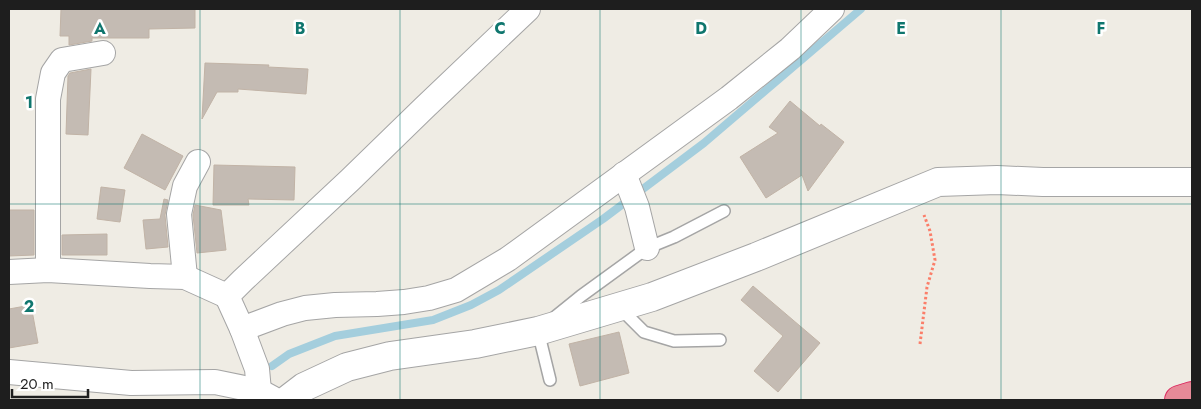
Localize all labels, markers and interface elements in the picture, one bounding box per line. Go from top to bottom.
text: A [93,17,106,40]
text: B [295,17,305,40]
text: C [494,17,506,40]
text: D [695,17,707,40]
text: E [896,17,906,40]
text: F [1097,17,1105,40]
text: 1 [25,91,33,114]
text: 2 [24,295,34,318]
scale bar [12,366,89,398]
text: 20 m [20,373,54,395]

